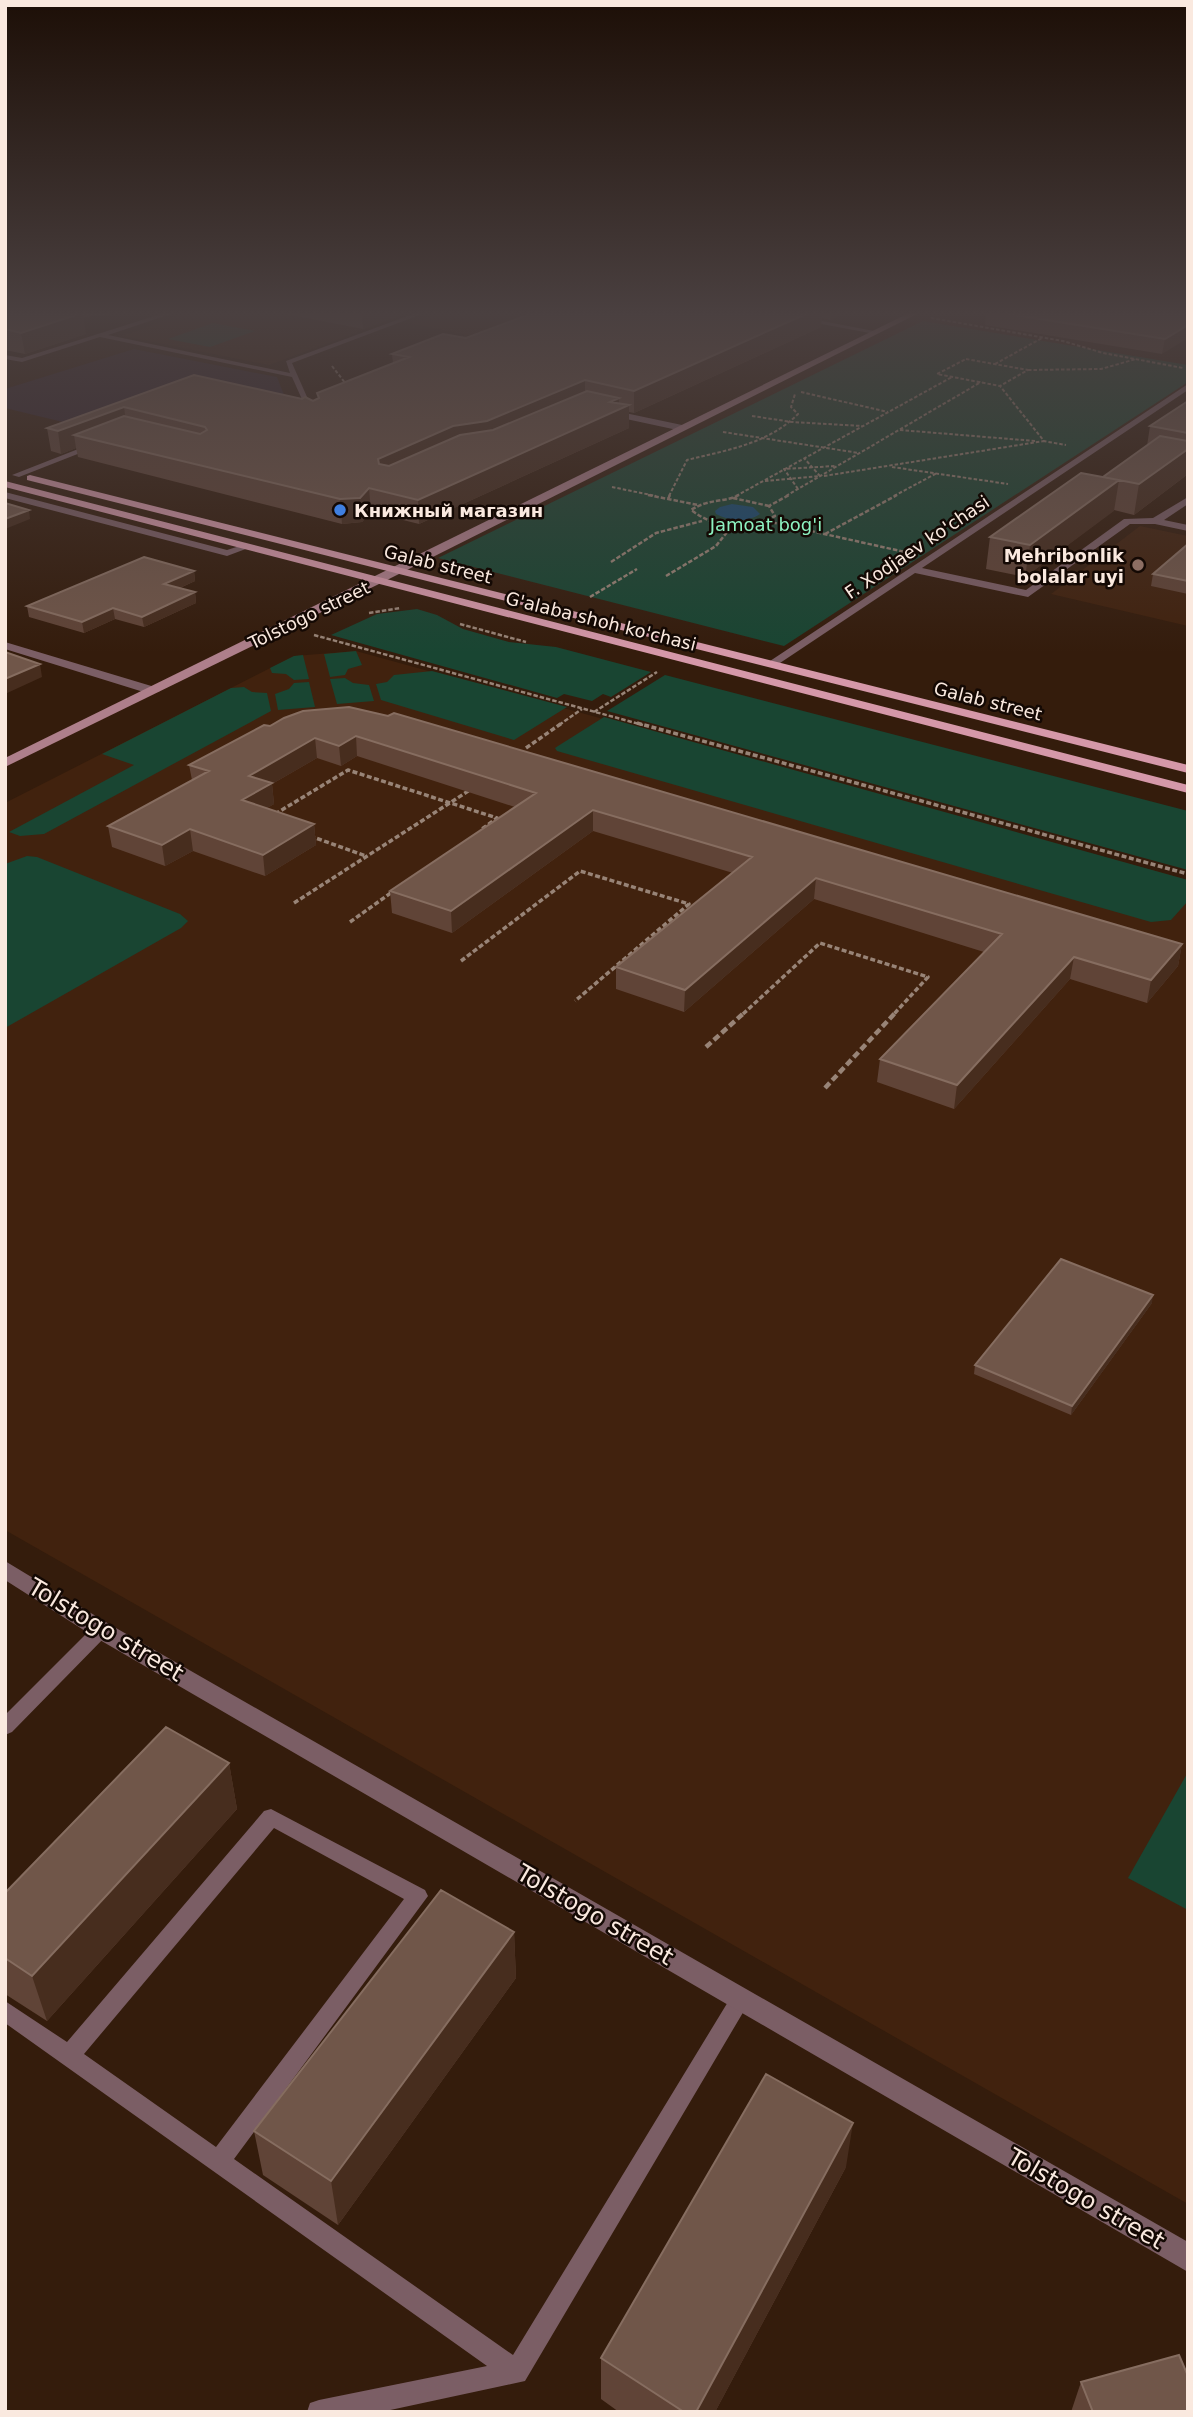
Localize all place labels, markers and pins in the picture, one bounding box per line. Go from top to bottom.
place label: Книжный магазин [354,500,543,521]
marker: Книжный магазин [332,502,348,518]
place label: Mehribonlik bolalar uyi [1004,545,1125,587]
marker: Mehribonlik bolalar uyi [1130,557,1146,573]

